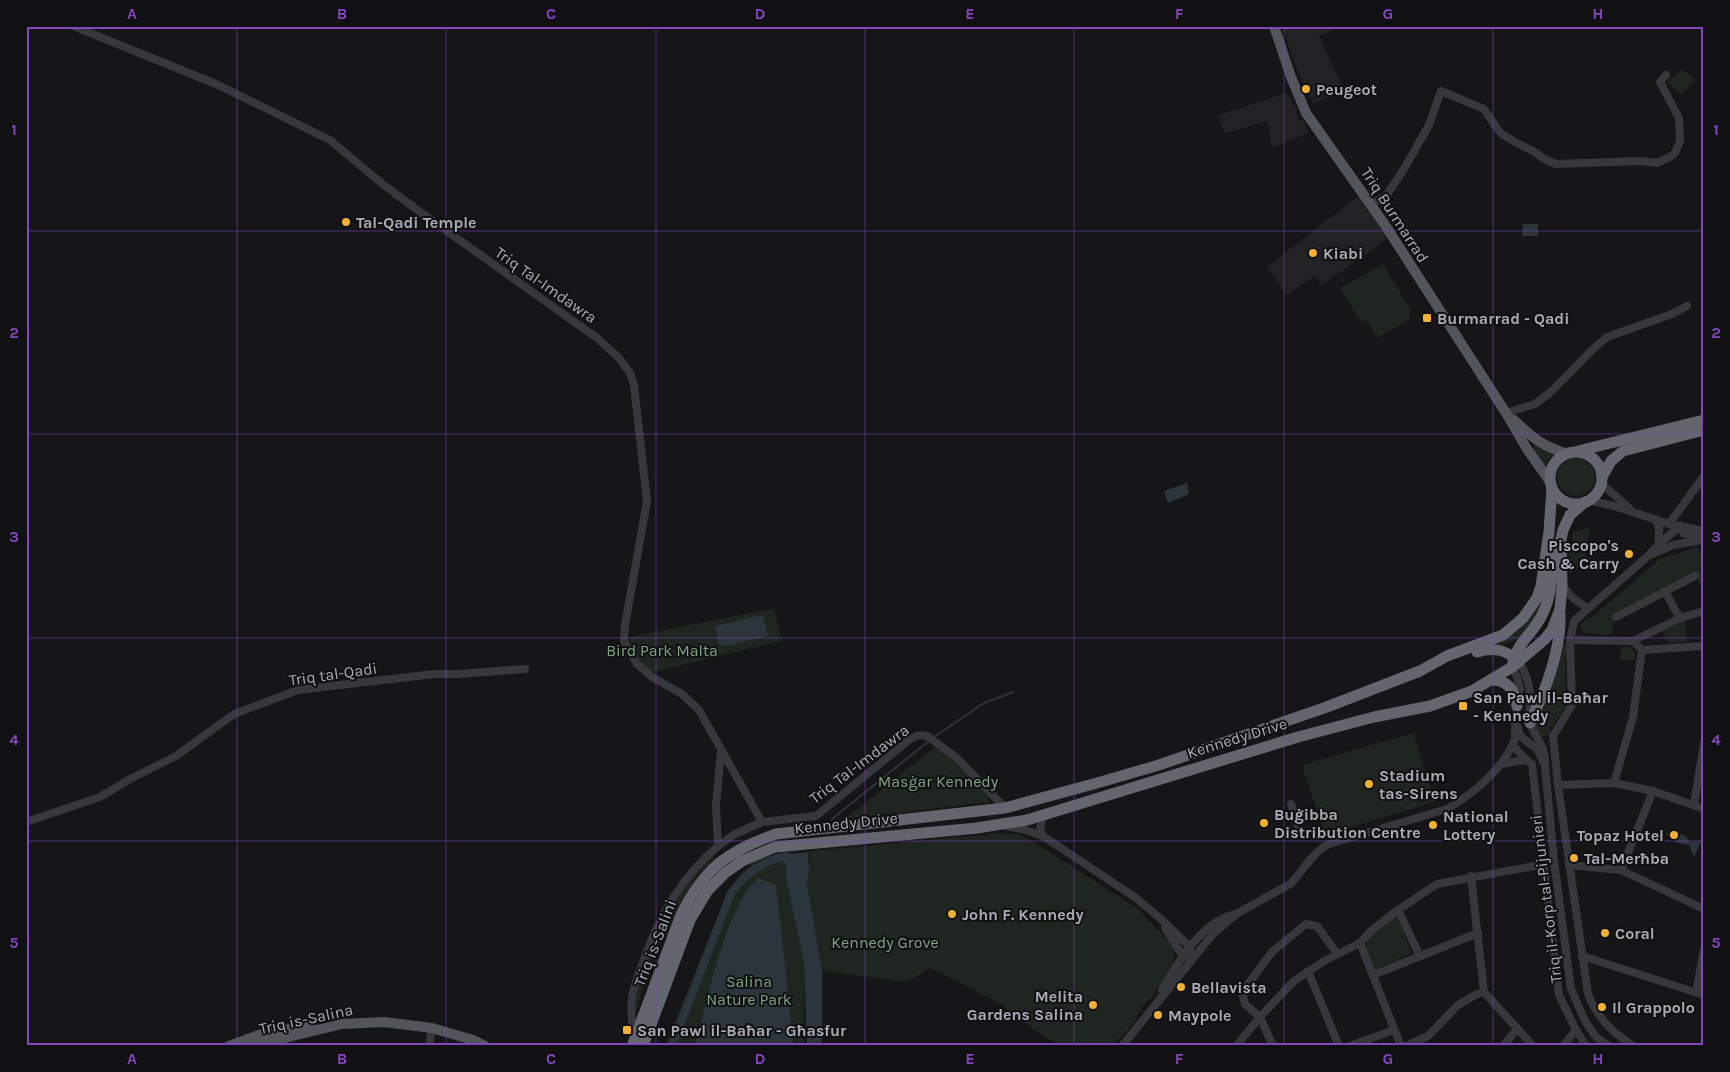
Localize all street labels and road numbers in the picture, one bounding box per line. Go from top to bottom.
street label: Triq Burmarrad [1357,164,1433,266]
street label: Triq Tal-Imdawra [491,243,601,327]
street label: Triq tal-Qadi [288,658,378,690]
street label: Kennedy Drive [1185,714,1289,762]
street label: Triq Tal-Imdawra [805,720,913,808]
street label: Kennedy Drive [794,808,898,838]
street label: Triq il-Korp tal-Pijunieri [1526,814,1566,984]
street label: Triq is-Salini [630,897,680,989]
street label: Triq is-Salina [257,1000,355,1038]

